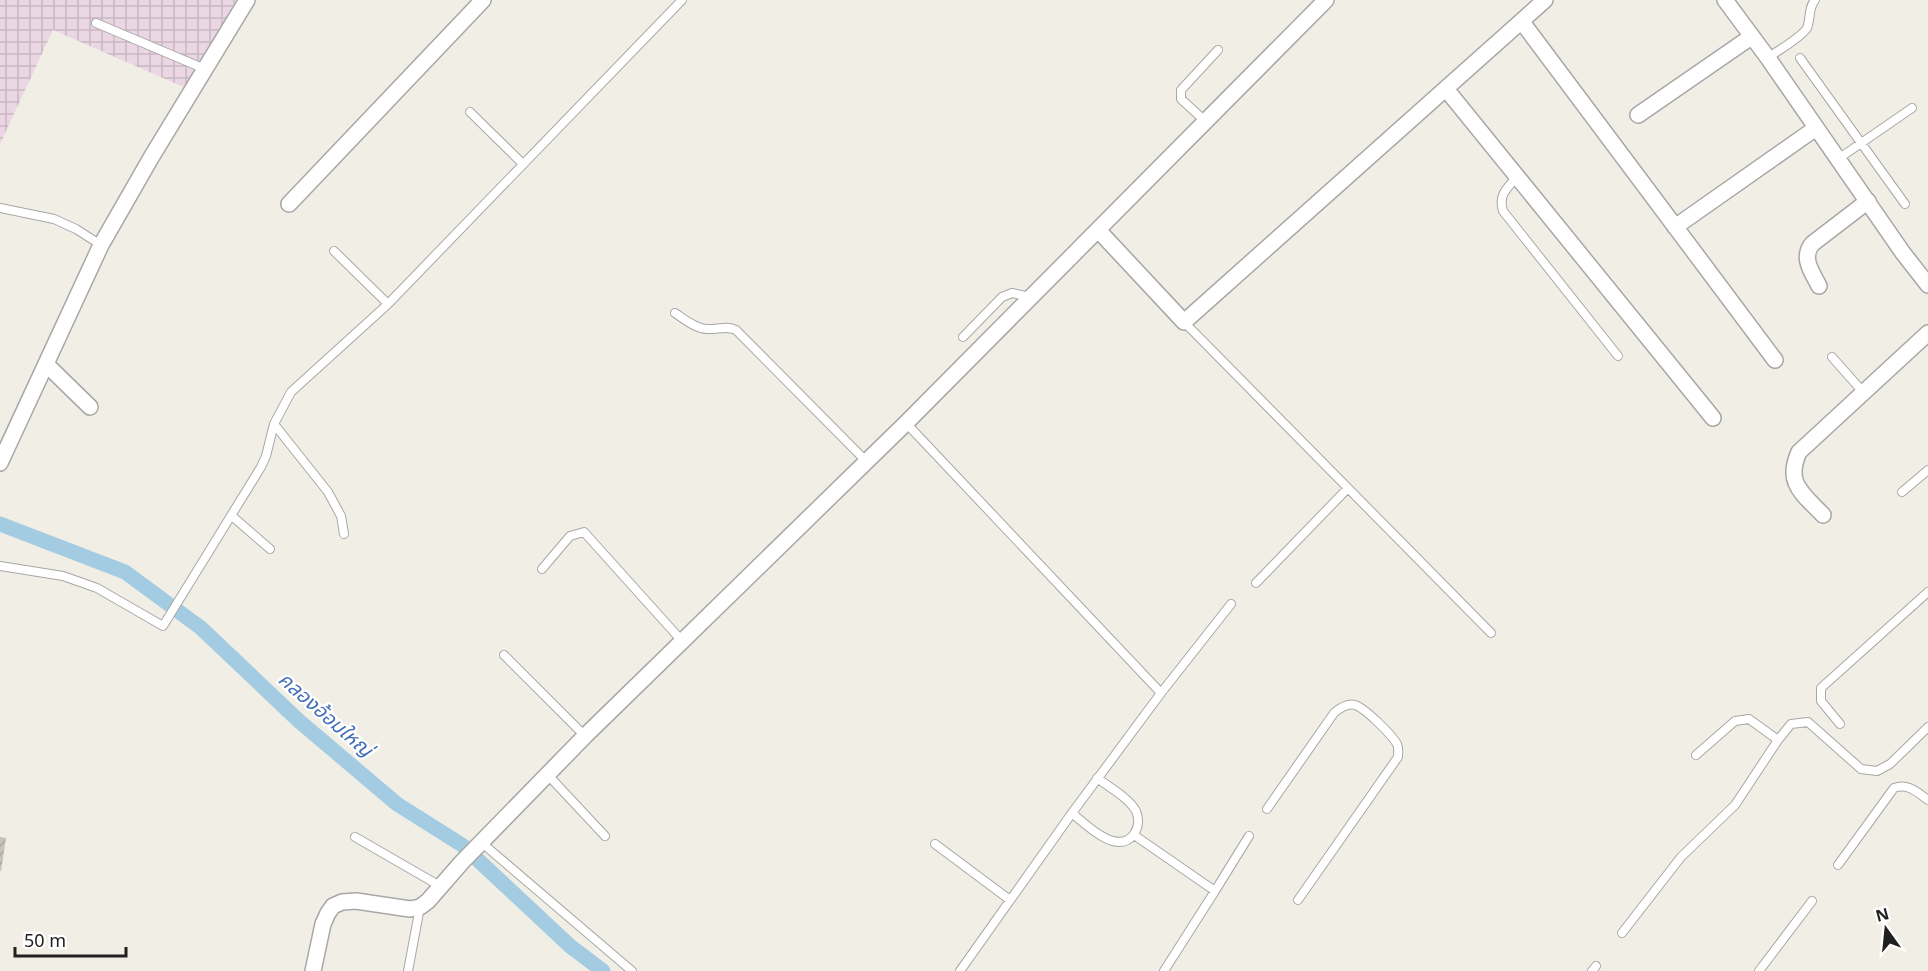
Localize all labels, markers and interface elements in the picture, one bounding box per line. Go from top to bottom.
water label: คลองอ้อมใหญ่ [273,665,381,764]
north arrow [1856,899,1916,959]
text: N [1873,902,1891,927]
scale bar [15,920,126,958]
text: 50 m [24,928,66,952]

